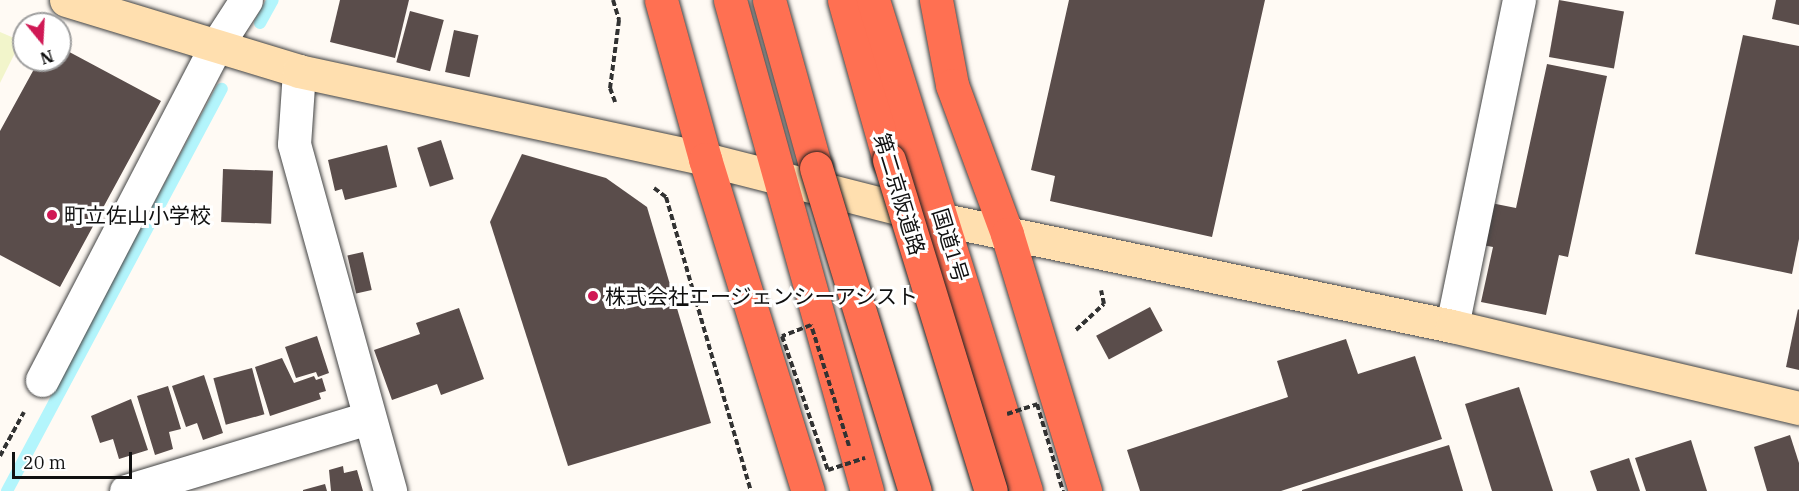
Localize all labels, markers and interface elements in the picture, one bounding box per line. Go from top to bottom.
north arrow [12,12,72,72]
text: N [38,46,56,69]
street label: 第二京阪道路 [870,130,930,258]
place label: 町立佐山小学校 [64,202,211,228]
street label: 国道1号 [928,205,974,285]
marker: 町立佐山小学校 [45,208,59,222]
place label: 株式会社エージェンシーアシスト [605,283,920,309]
marker: 株式会社エージェンシーアシスト [586,289,600,303]
scale bar [15,440,135,478]
text: 20 m [23,451,66,474]

